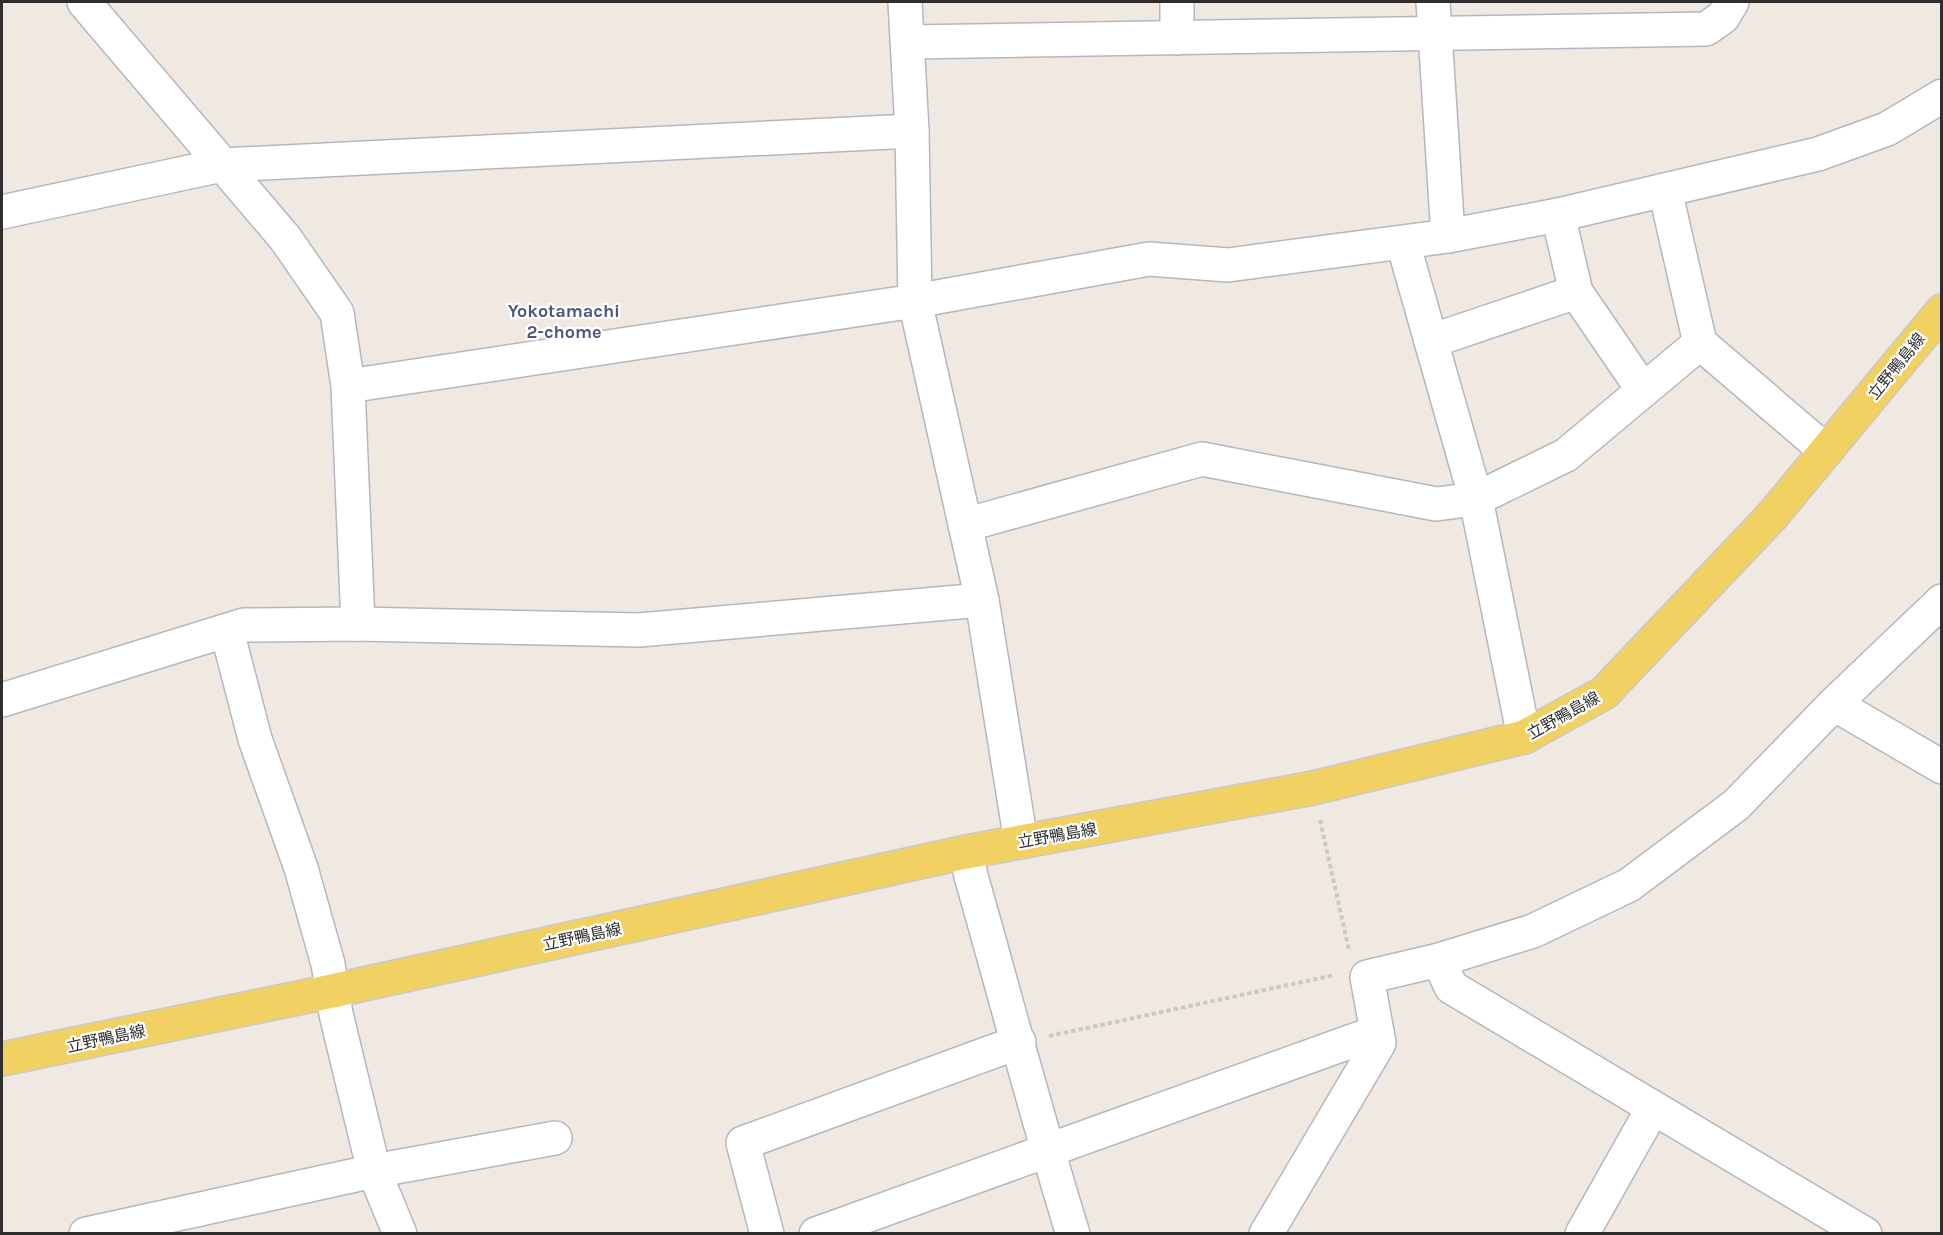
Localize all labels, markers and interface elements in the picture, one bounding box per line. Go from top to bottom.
district label: Yokotamachi 2-chome [508,300,620,343]
street label: 立野鴨島線 [1864,329,1929,403]
street label: 立野鴨島線 [1524,688,1603,743]
street label: 立野鴨島線 [1016,819,1098,852]
street label: 立野鴨島線 [541,919,623,954]
street label: 立野鴨島線 [65,1021,147,1056]

